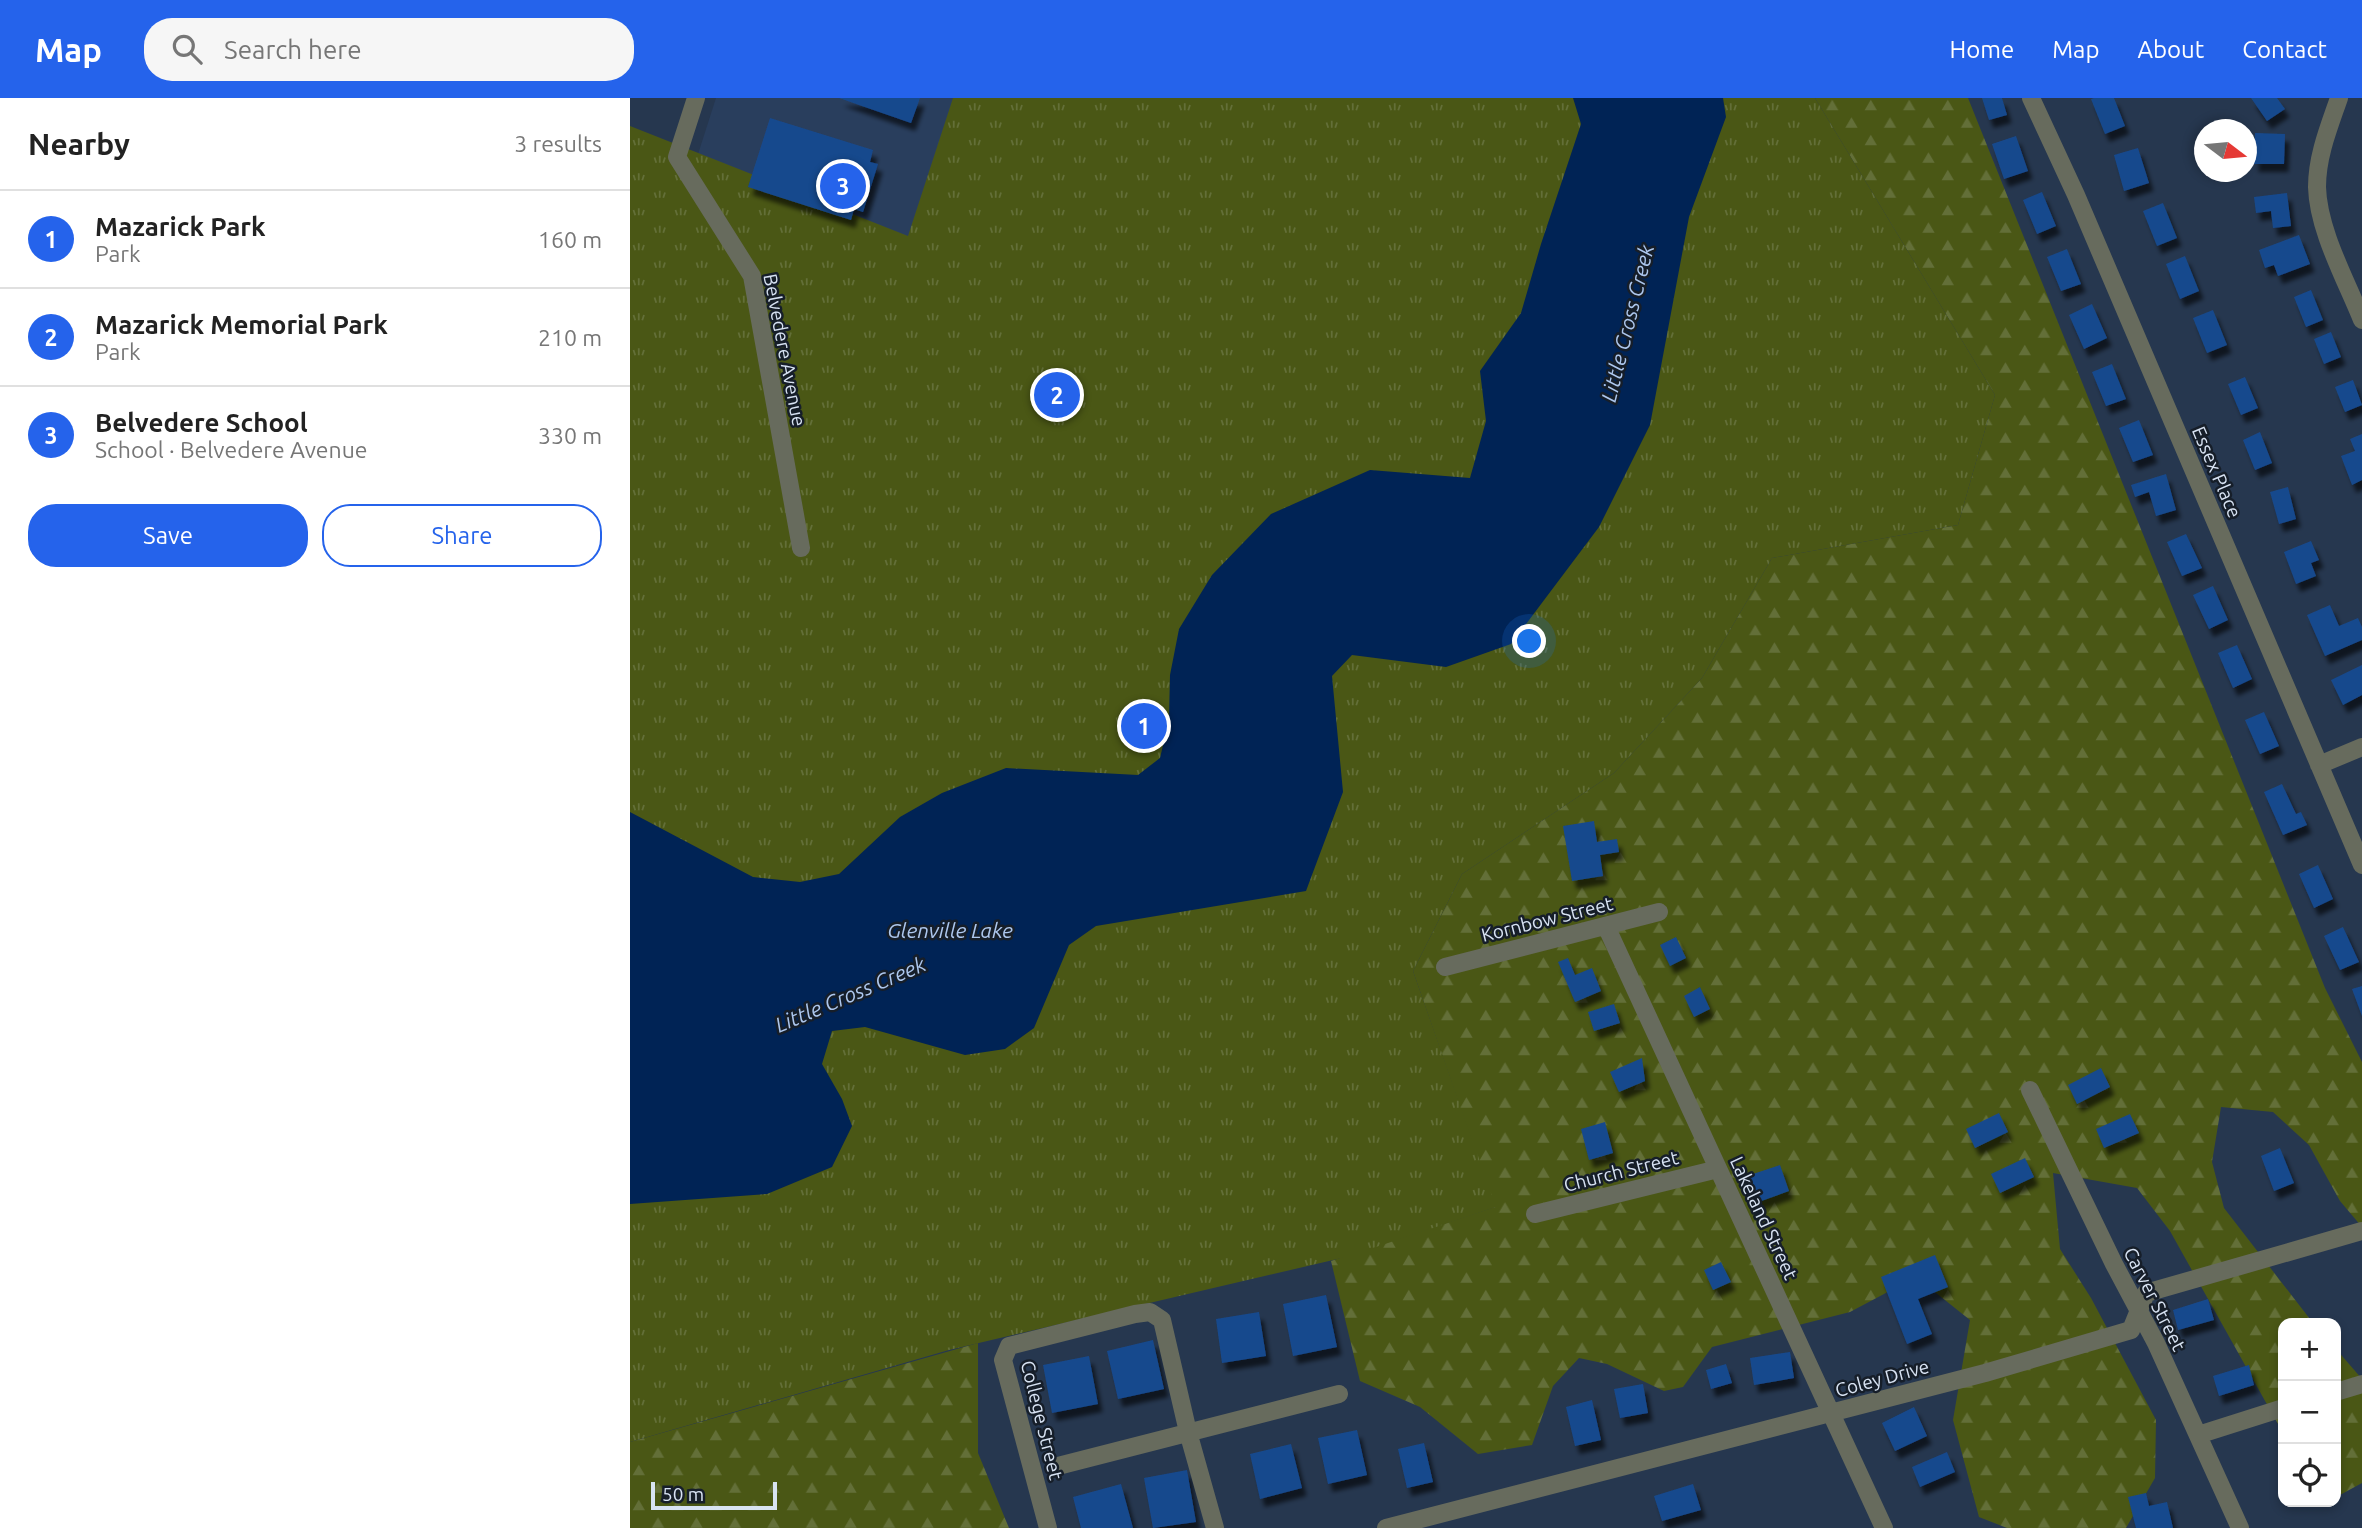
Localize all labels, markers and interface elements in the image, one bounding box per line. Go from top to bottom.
search box [144,18,634,81]
icon: search [168,30,206,68]
text: Map [35,31,102,68]
text: Search here [224,35,362,64]
text: Home [1949,36,2014,63]
text: Map [2052,36,2099,63]
text: About [2137,36,2204,63]
text: Contact [2242,36,2327,63]
north arrow [2194,119,2257,182]
text: Nearby [28,127,130,161]
text: 3 results [514,131,602,156]
pin: 3 [820,160,866,212]
text: Mazarick Park [95,212,266,241]
text: 1 [45,227,57,252]
text: 160 m [538,227,602,252]
text: Park [95,241,141,266]
water label: Little Cross Creek [1596,242,1658,404]
street label: Belvedere Avenue [759,272,811,428]
text: Mazarick Memorial Park [95,310,388,339]
text: 2 [45,325,57,350]
text: 210 m [538,325,602,350]
text: Park [95,339,141,364]
pin: 2 [1034,369,1080,421]
text: Belvedere School [95,408,308,437]
text: 3 [45,423,57,448]
text: 330 m [538,423,602,448]
street label: Essex Place [2188,423,2246,521]
text: School · Belvedere Avenue [95,437,367,462]
button: Save [28,504,308,567]
button: Share [322,504,602,567]
your location [1512,624,1546,658]
pin: 1 [1121,700,1167,752]
street label: Kornbow Street [1479,892,1616,946]
water label: Glenville Lake [887,918,1013,942]
water label: Little Cross Creek [771,951,929,1037]
street label: Church Street [1561,1146,1681,1196]
street label: Lakeland Street [1726,1153,1802,1284]
street label: Carver Street [2119,1243,2191,1355]
map controls [2278,1318,2341,1507]
button: + [2278,1318,2341,1381]
street label: Coley Drive [1832,1355,1932,1401]
street label: College Street [1017,1358,1068,1482]
button: − [2278,1381,2341,1444]
button: locate [2278,1444,2341,1507]
scale bar [651,1479,777,1511]
text: 50 m [662,1483,704,1505]

